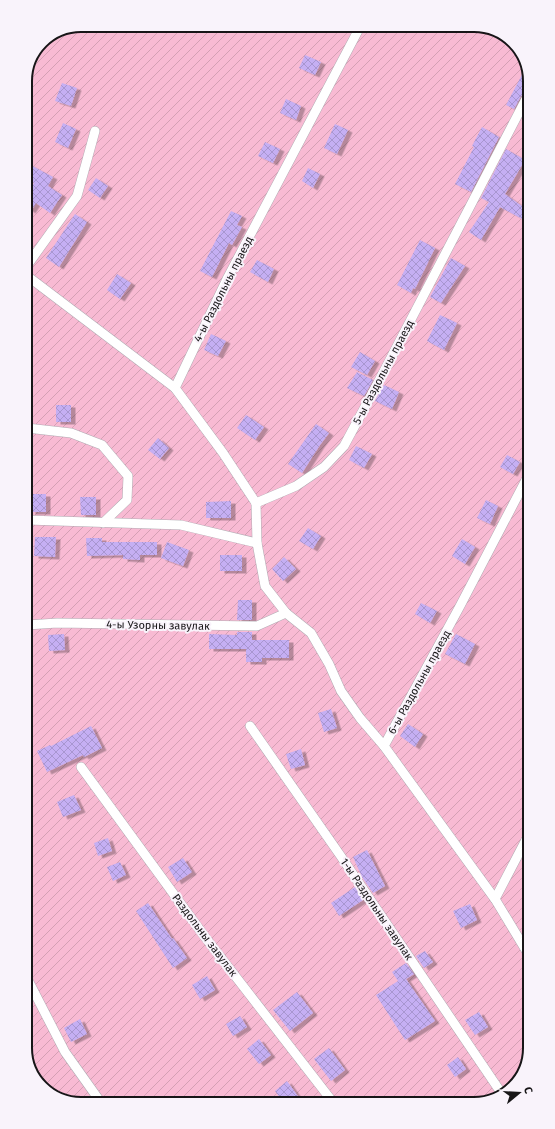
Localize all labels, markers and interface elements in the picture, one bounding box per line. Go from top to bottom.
street label: 4-ы Раздольны праезд [191,234,256,344]
street label: 5-ы Раздольны праезд [350,318,416,427]
street label: 4-ы Узорны завулак [106,618,210,633]
street label: 6-ы Раздольны праезд [386,628,453,736]
street label: 1-ы Раздольны завулак [338,856,416,963]
street label: Раздольны завулак [169,892,240,979]
north arrow [499,1073,539,1113]
text: С [521,1085,535,1096]

